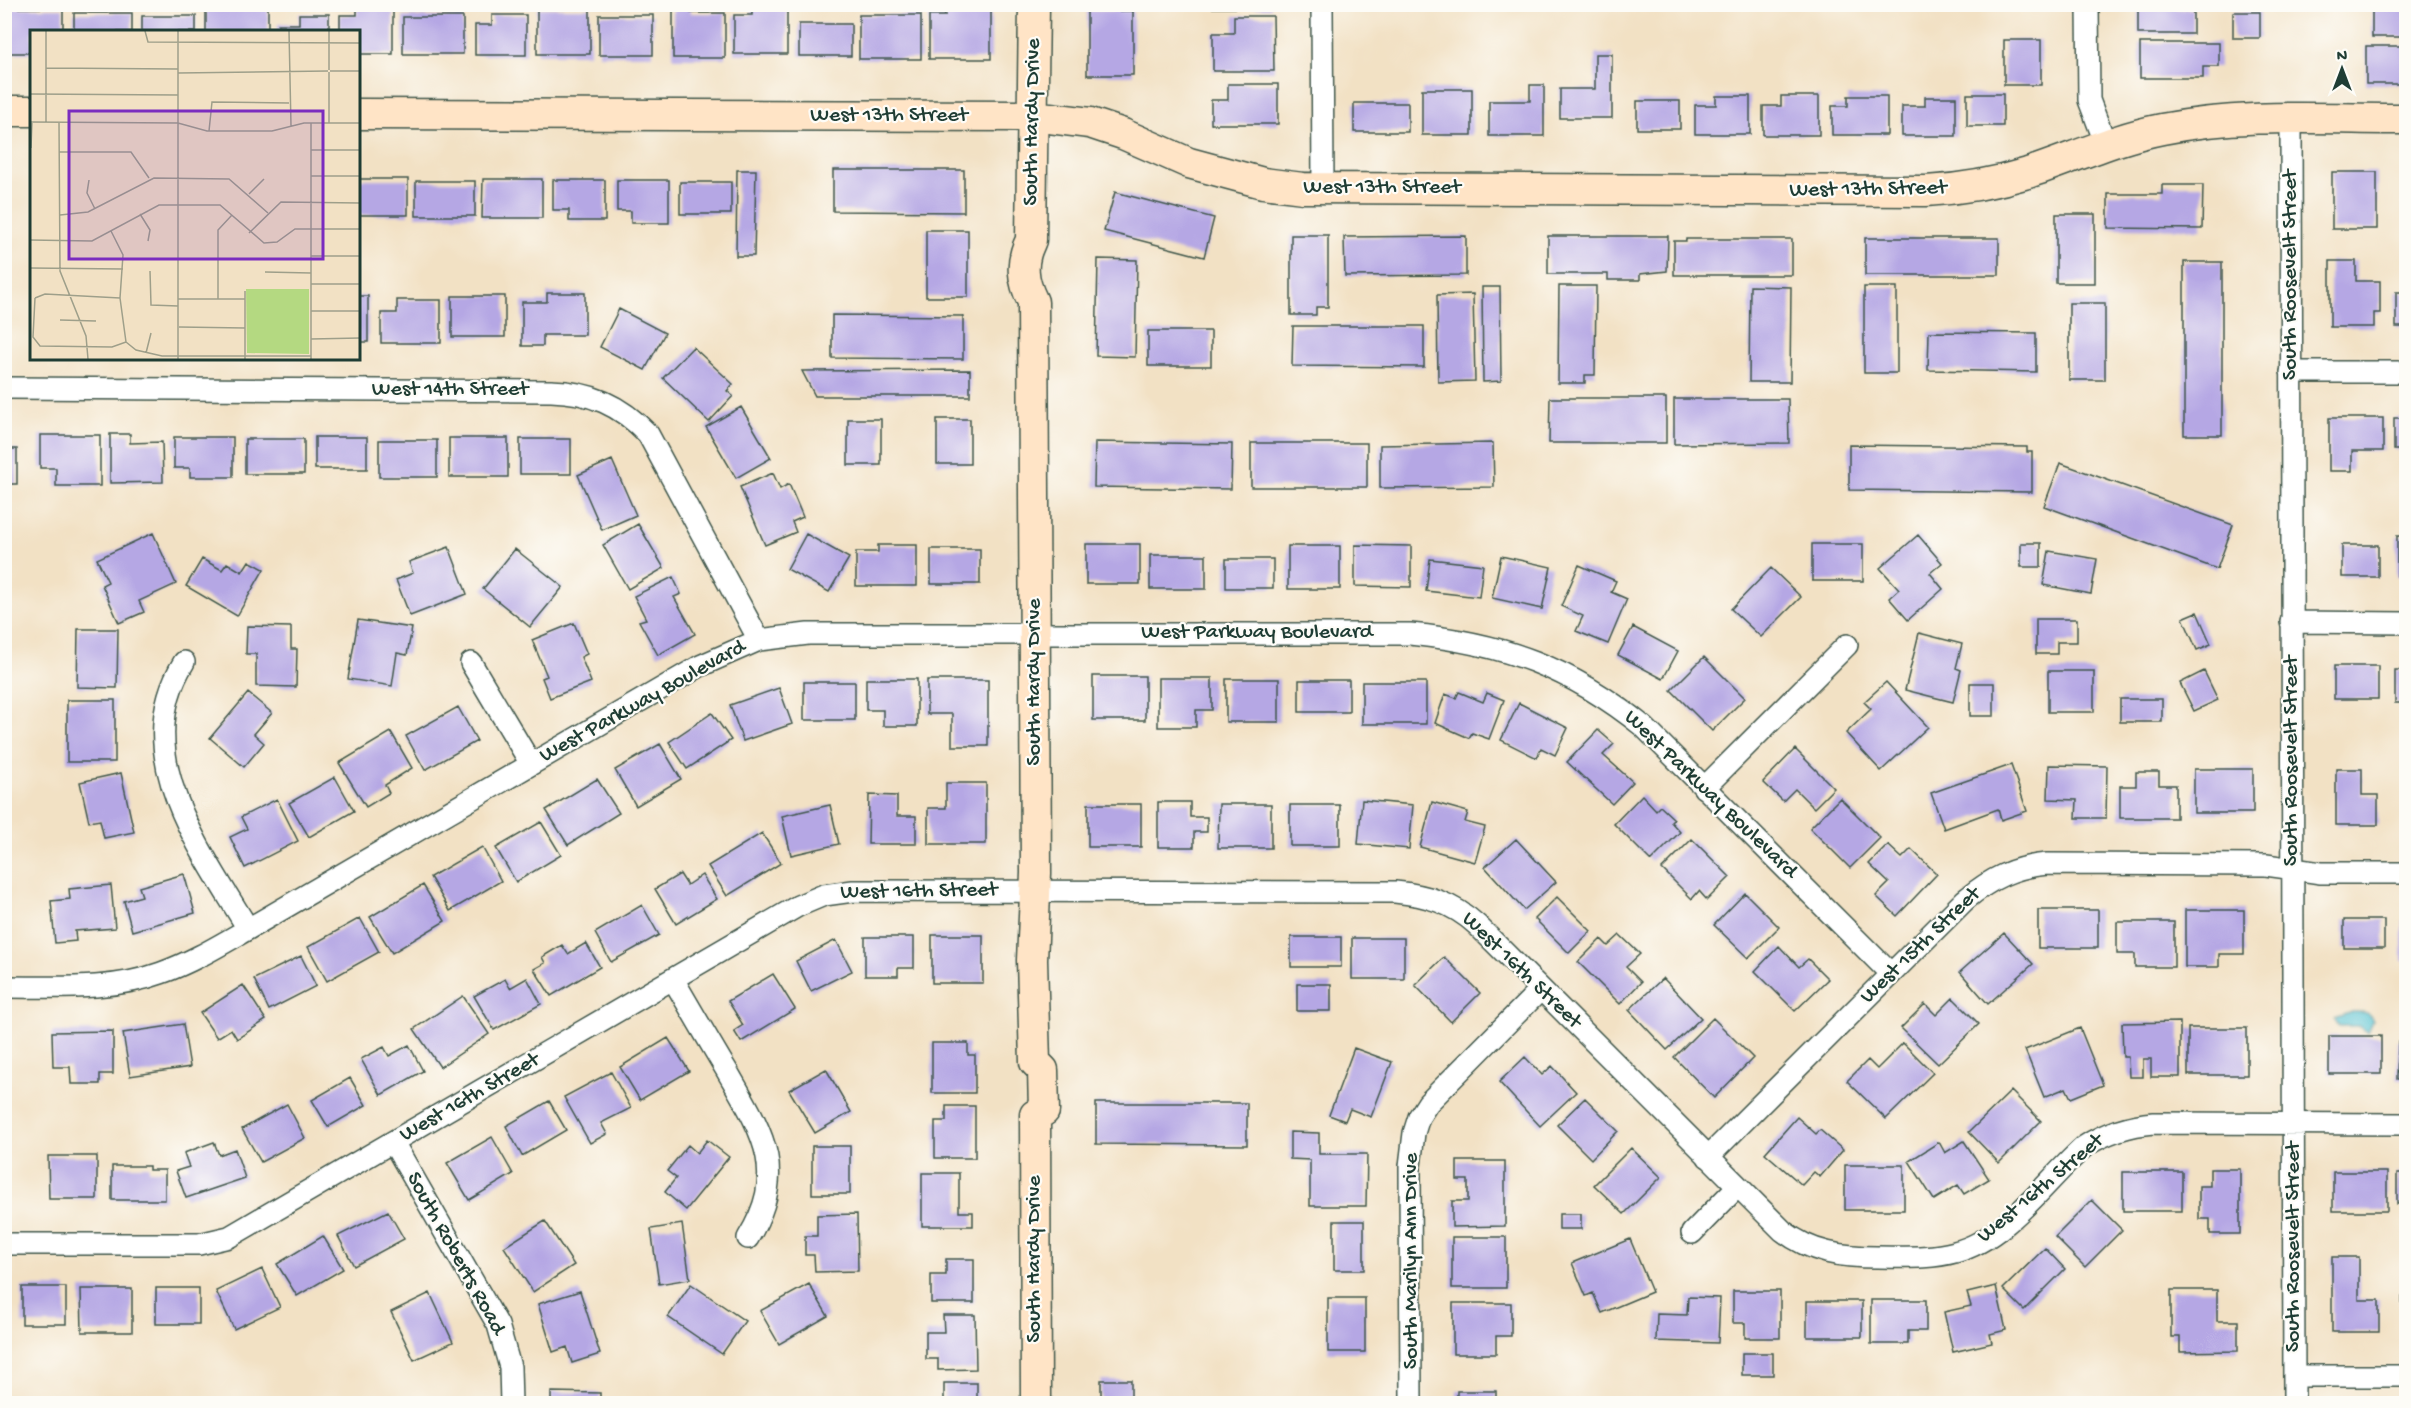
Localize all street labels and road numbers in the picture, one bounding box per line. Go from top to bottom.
street label: South Hardy Drive [1019,37,1047,206]
street label: West 13th Street [810,103,970,129]
street label: South Roosevelt Street [2278,168,2304,380]
street label: West 13th Street [1303,175,1463,201]
street label: West 13th Street [1789,176,1949,204]
street label: West 14th Street [372,377,530,403]
street label: South Hardy Drive [1022,598,1048,766]
street label: West Parkway Boulevard [1141,620,1375,646]
street label: West Parkway Boulevard [536,634,752,769]
street label: South Roosevelt Street [2279,654,2305,866]
street label: West Parkway Boulevard [1618,705,1804,886]
street label: West 16th Street [840,878,1000,906]
street label: West 15th Street [1855,881,1988,1010]
street label: West 16th Street [1455,907,1588,1036]
street label: West 16th Street [395,1046,546,1149]
street label: West 16th Street [1972,1127,2111,1249]
street label: South Roosevelt Street [2281,1140,2307,1352]
street label: South Marilyn Ann Drive [1399,1152,1425,1369]
street label: South Roberts Road [400,1168,512,1342]
street label: South Hardy Drive [1022,1175,1048,1343]

